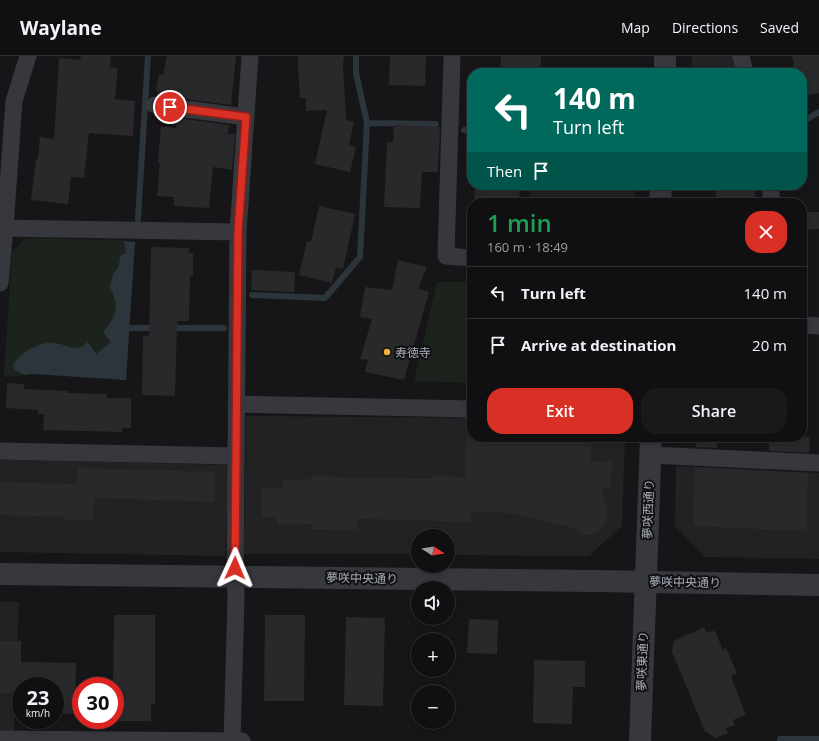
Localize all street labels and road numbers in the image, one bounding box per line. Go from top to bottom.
street label: 夢咲西通り [638,479,658,539]
street label: 夢咲中央通り [326,569,398,587]
street label: 夢咲中央通り [649,573,721,591]
street label: 夢咲東通り [632,631,652,691]

